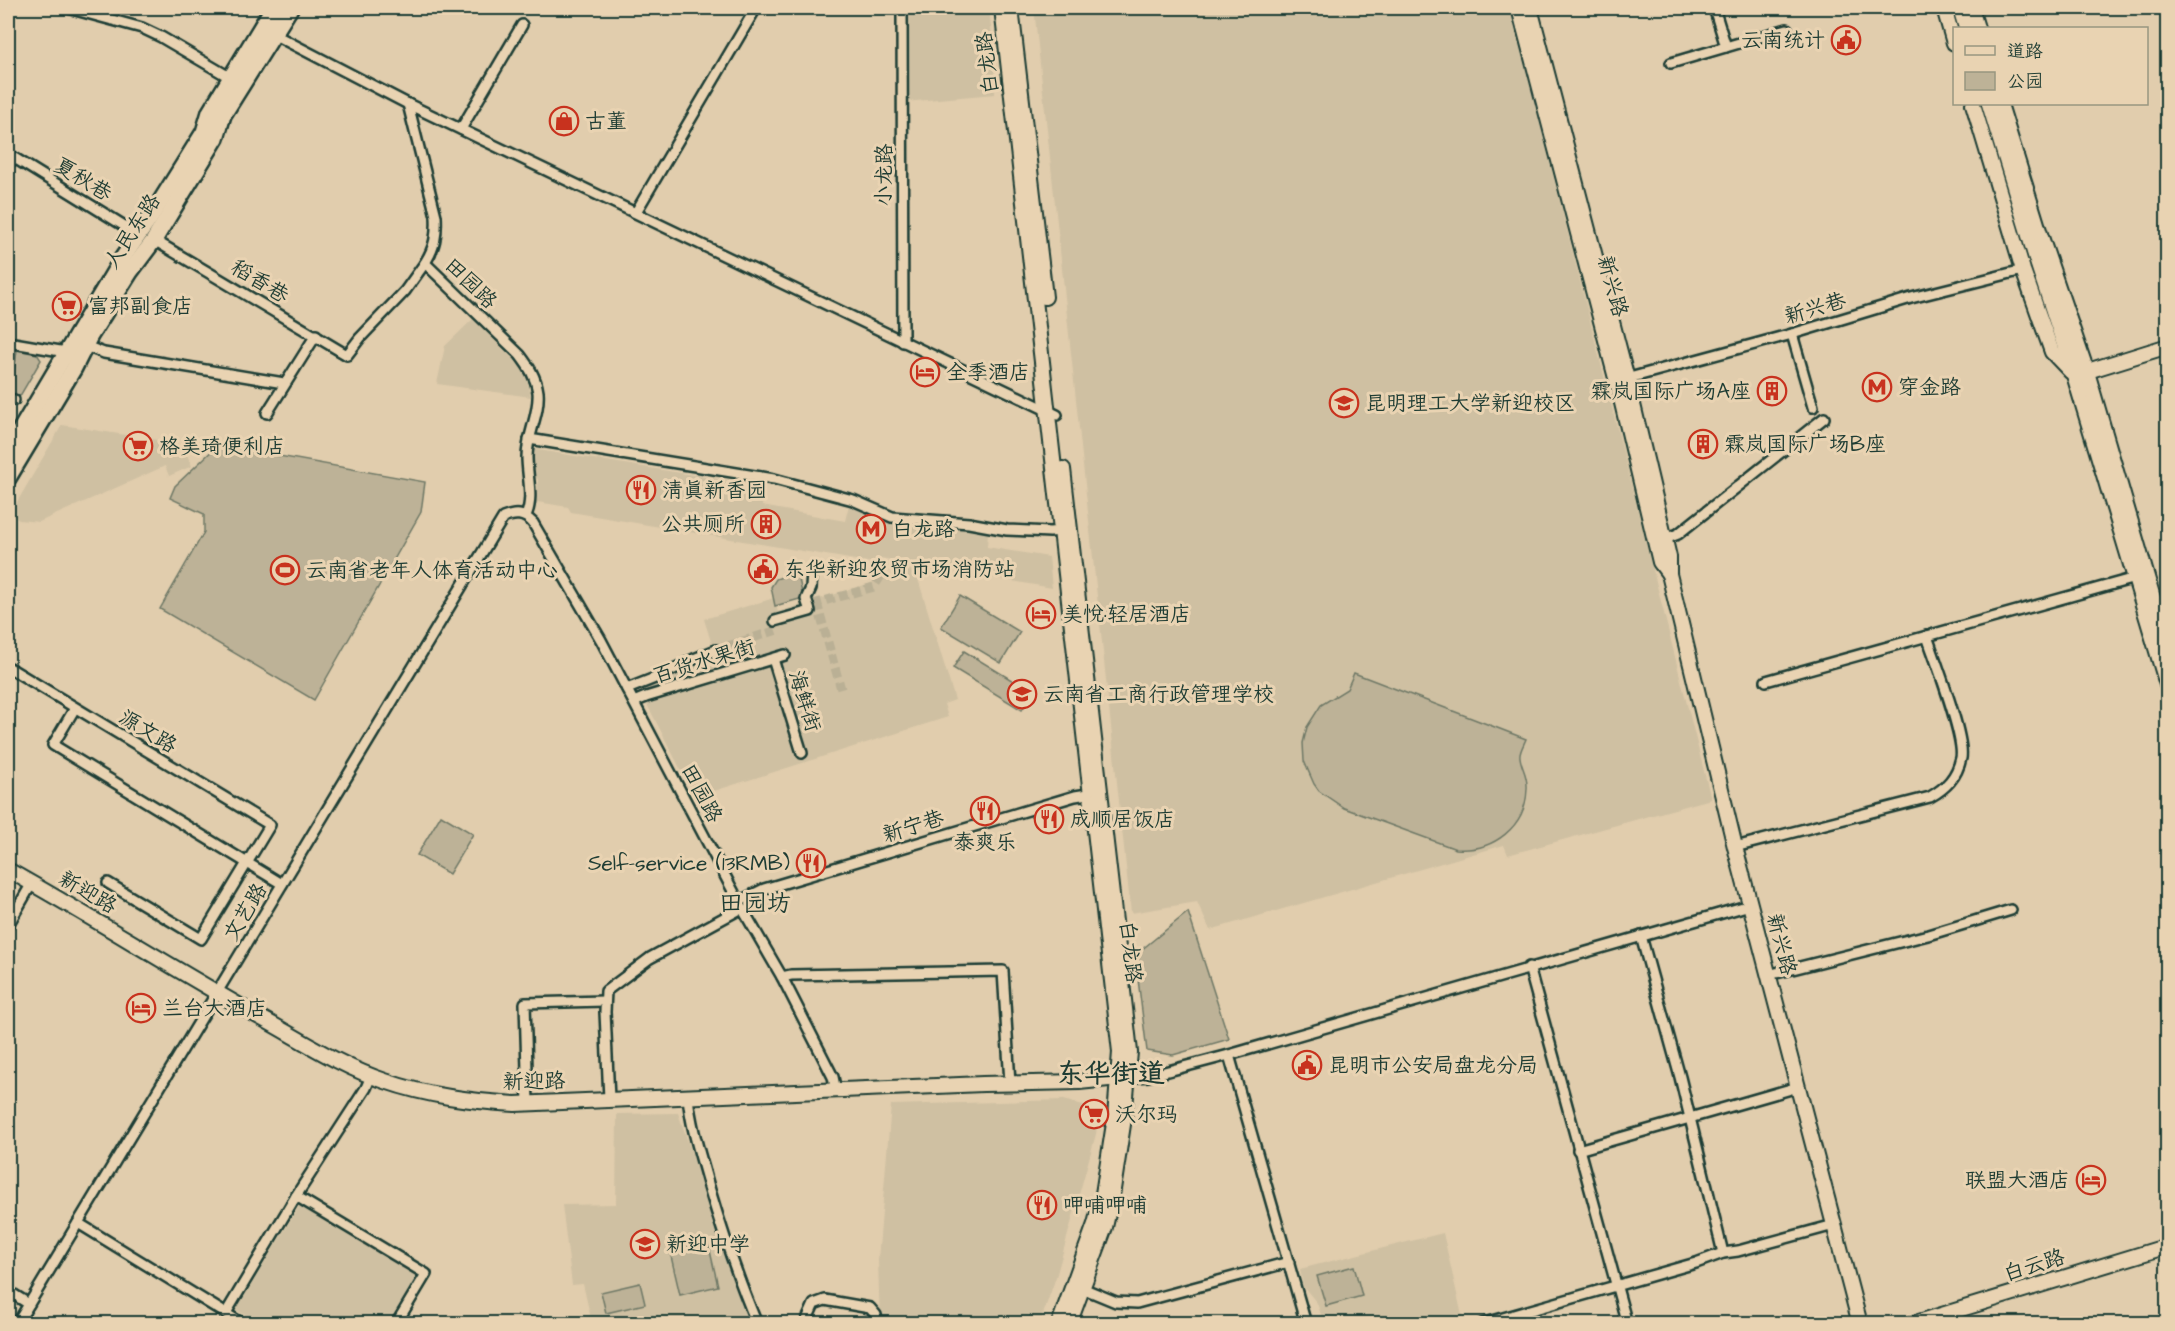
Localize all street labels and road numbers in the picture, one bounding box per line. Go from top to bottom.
street label: 白龙路 [969,30,1006,96]
street label: 小龙路 [870,144,899,207]
street label: 夏秋巷 [48,151,117,208]
street label: 人民东路 [97,188,167,274]
street label: 田园路 [438,251,503,316]
street label: 新兴路 [1590,252,1635,320]
street label: 稻香巷 [225,253,294,310]
street label: 新兴巷 [1781,286,1849,331]
street label: 百货水果街 [650,632,759,691]
street label: 海鲜街 [781,667,828,736]
street label: 源文路 [113,703,182,760]
street label: 田园路 [674,759,729,828]
street label: 新宁巷 [879,803,948,850]
street label: 新迎路 [53,864,122,921]
street label: 文艺路 [217,878,274,947]
street label: 新兴路 [1760,910,1803,978]
street label: 白龙路 [1112,919,1149,985]
street label: 新迎路 [502,1066,566,1097]
street label: 白云路 [2000,1242,2069,1289]

